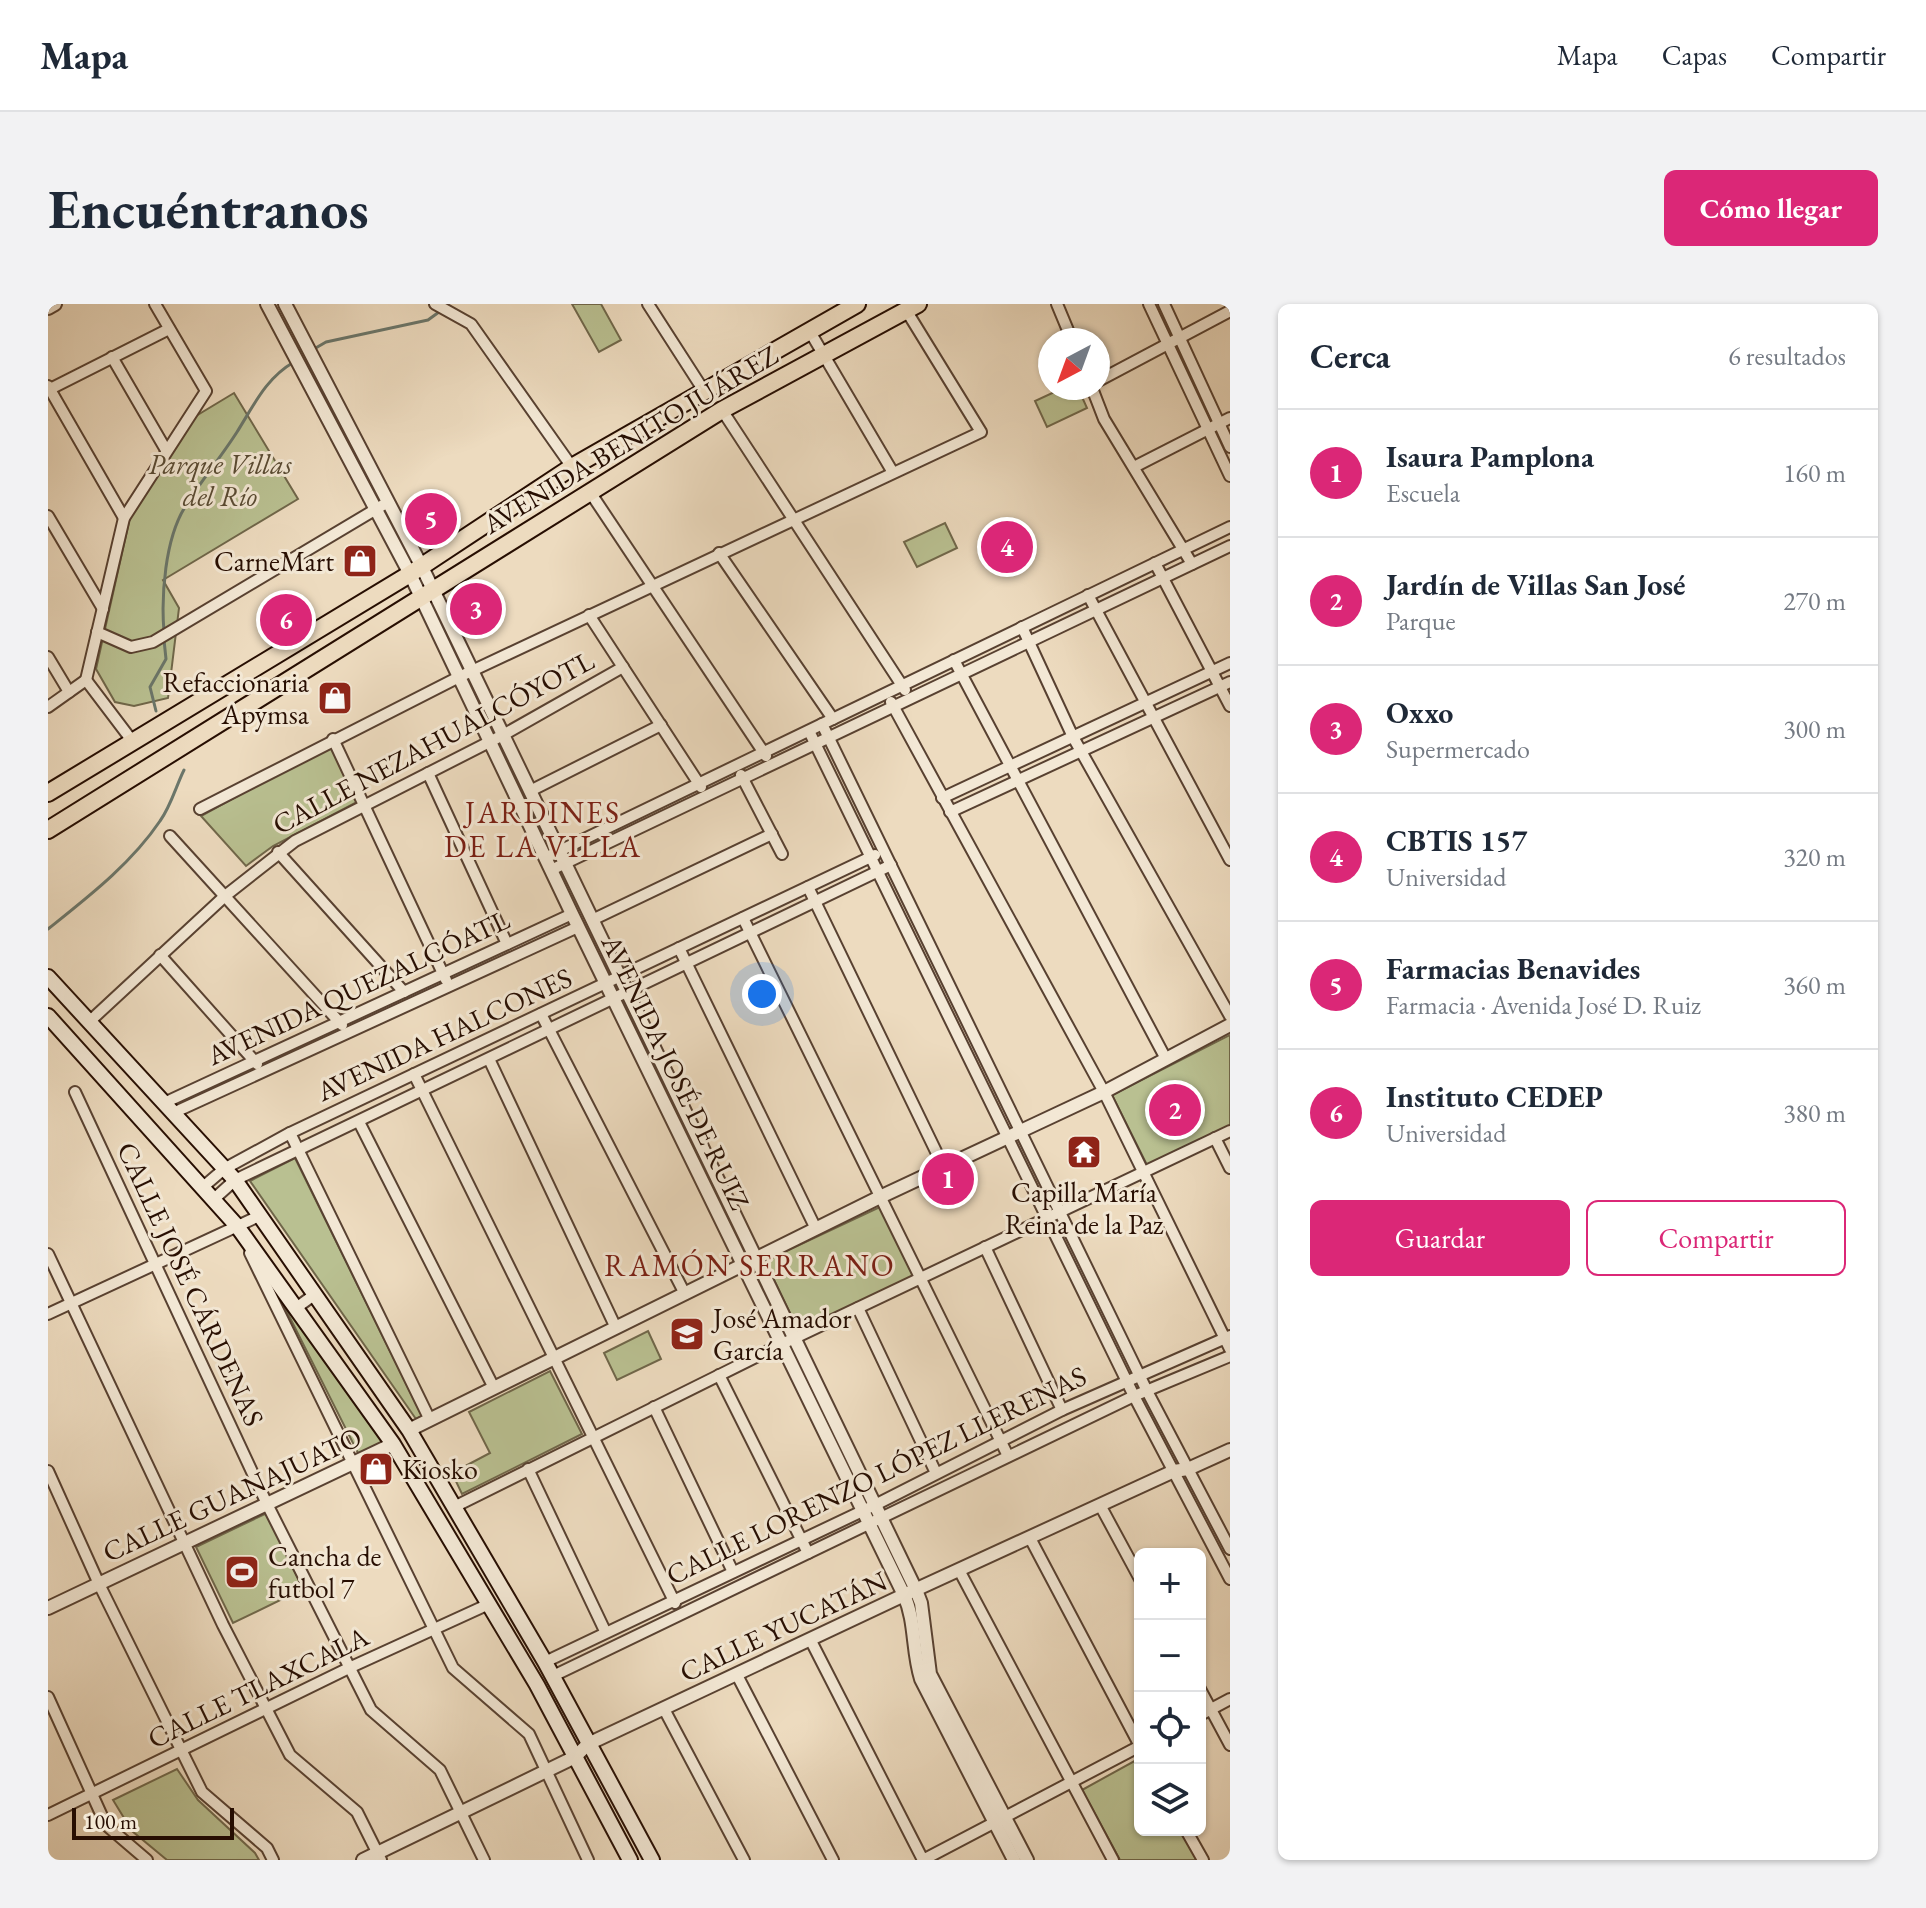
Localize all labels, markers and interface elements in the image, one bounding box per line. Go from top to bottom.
text: Mapa [40,31,128,80]
text: Mapa [1557,37,1618,73]
text: Capas [1662,37,1727,73]
text: Compartir [1771,37,1886,73]
button: Cómo llegar [1664,170,1878,246]
text: Encuéntranos [48,172,369,245]
north arrow [1038,328,1110,400]
text: Cerca [1310,334,1390,378]
street label: AVENIDA BENITO JUÁREZ [475,336,784,542]
text: 6 resultados [1728,339,1846,373]
text: Isaura Pamplona [1386,437,1594,476]
park label: Parque Villas del Río [148,446,292,514]
text: 1 [1329,456,1343,490]
text: 160 m [1783,456,1846,490]
text: Escuela [1386,476,1460,510]
pin: 5 [405,489,457,549]
pin: 4 [981,517,1033,577]
shop icon: CarneMart [341,542,379,580]
place label: CarneMart [214,543,334,579]
text: Jardín de Villas San José [1386,565,1686,604]
pin: 3 [450,579,502,639]
text: 2 [1329,584,1343,618]
text: 270 m [1783,584,1846,618]
pin: 6 [260,590,312,650]
text: Parque [1386,604,1456,638]
street label: CALLE NEZAHUALCÓYOTL [266,642,600,842]
place label: Refaccionaria Apymsa [162,664,310,732]
shop icon: Refaccionaria Apymsa [316,679,354,717]
text: Oxxo [1386,693,1453,732]
text: 3 [1329,712,1343,746]
text: 300 m [1783,712,1846,746]
text: Supermercado [1386,732,1530,766]
district label: JARDINES DE LA VILLA [444,793,642,866]
text: CBTIS 157 [1386,821,1527,860]
text: 4 [1329,840,1343,874]
text: 320 m [1783,840,1846,874]
text: Universidad [1386,860,1506,894]
street label: AVENIDA QUEZALCÓATL [200,901,516,1073]
street label: AVENIDA JOSÉ DE RUIZ [593,928,758,1216]
text: Farmacias Benavides [1386,949,1640,988]
street label: AVENIDA HALCONES [310,959,577,1109]
text: 5 [1329,968,1343,1002]
text: 360 m [1783,968,1846,1002]
your location [742,974,782,1014]
text: Farmacia · Avenida José D. Ruiz [1386,988,1701,1022]
text: Instituto CEDEP [1386,1077,1603,1116]
pin: 2 [1149,1080,1201,1140]
text: 6 [1329,1096,1343,1130]
text: 380 m [1783,1096,1846,1130]
text: Universidad [1386,1116,1506,1150]
temple icon: Capilla María Reina de la Paz [1065,1133,1103,1171]
street label: CALLE JOSÉ CÁRDENAS [109,1136,273,1432]
pin: 1 [922,1149,974,1209]
place label: Capilla María Reina de la Paz [1005,1174,1164,1242]
button: Guardar [1310,1200,1570,1276]
button: Compartir [1586,1200,1846,1276]
district label: RAMÓN SERRANO [604,1246,896,1285]
place label: José Amador García [711,1300,852,1368]
school or university icon: José Amador García [668,1315,706,1353]
street label: CALLE LORENZO LÓPEZ LLERENAS [660,1357,1092,1593]
street label: CALLE GUANAJUATO [97,1418,367,1570]
shop icon: Kiosko [357,1450,395,1488]
place label: Kiosko [402,1451,478,1487]
place label: Cancha de futbol 7 [268,1538,382,1606]
map controls [1134,1548,1206,1836]
button: + [1134,1548,1206,1620]
sports icon: Cancha de futbol 7 [223,1553,261,1591]
street label: CALLE YUCATÁN [674,1562,892,1690]
street label: CALLE TLAXCALA [142,1618,375,1756]
button: − [1134,1620,1206,1692]
button: locate [1134,1692,1206,1764]
button: layers [1134,1764,1206,1836]
scale bar [72,1804,234,1840]
text: 100 m [84,1807,137,1836]

